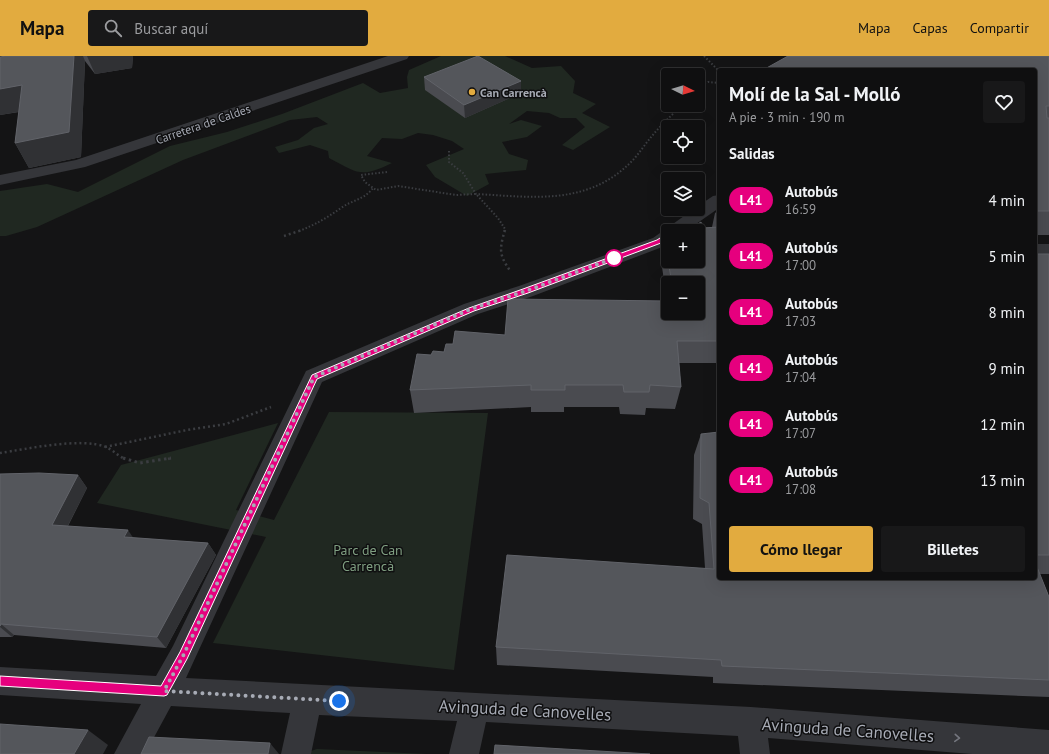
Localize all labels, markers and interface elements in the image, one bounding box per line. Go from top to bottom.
search box [88,10,368,46]
text: Mapa [20,16,64,40]
icon: search [102,17,124,39]
text: Buscar aquí [134,19,208,38]
text: Mapa [858,19,891,37]
text: Capas [913,19,948,37]
text: Compartir [970,19,1029,37]
north arrow [661,68,705,112]
map controls [661,68,705,320]
button: heart [983,81,1025,123]
text: Molí de la Sal - Molló [729,82,900,106]
place label: Can Carrencà [480,85,547,100]
marker: Can Carrencà [467,87,477,97]
street label: Carretera de Caldes [153,101,253,147]
text: A pie · 3 min · 190 m [729,109,844,126]
button: locate [661,120,705,164]
text: Salidas [729,144,775,163]
button: layers [661,172,705,216]
text: Autobús [785,182,838,201]
text: L41 [739,191,763,209]
text: 4 min [988,191,1025,210]
text: 16:59 [785,201,816,218]
button: + [661,224,705,268]
text: Autobús [785,238,838,257]
text: L41 [739,247,763,265]
text: 5 min [988,247,1025,266]
unlabelled marker [605,249,623,267]
text: 17:00 [785,257,816,274]
button: − [661,276,705,320]
text: Autobús [785,294,838,313]
text: L41 [739,303,763,321]
text: 8 min [988,303,1025,322]
text: 17:03 [785,313,816,330]
text: Autobús [785,350,838,369]
text: L41 [739,359,763,377]
text: 9 min [988,359,1025,378]
text: 17:04 [785,369,816,386]
text: Autobús [785,406,838,425]
text: L41 [739,415,763,433]
text: 12 min [980,415,1025,434]
text: 17:07 [785,425,816,442]
text: Autobús [785,462,838,481]
text: L41 [739,471,763,489]
text: 13 min [980,471,1025,490]
text: 17:08 [785,481,816,498]
button: Cómo llegar [729,526,873,572]
button: Billetes [881,526,1025,572]
park label: Parc de Can Carrencà [333,541,403,575]
your location [329,691,349,711]
street label: Avinguda de Canovelles [438,694,612,726]
street label: Avinguda de Canovelles [761,713,935,747]
one-way arrow [954,733,960,742]

